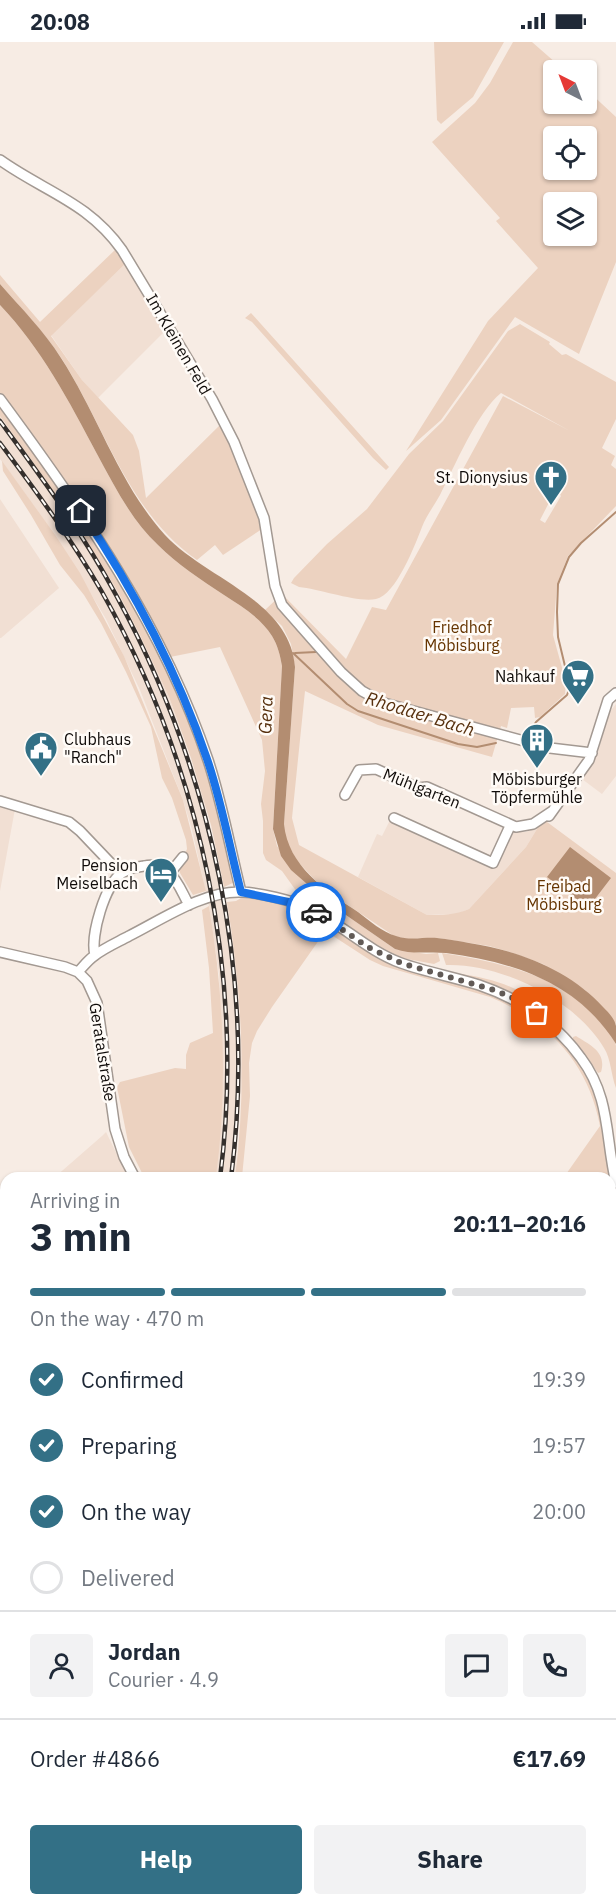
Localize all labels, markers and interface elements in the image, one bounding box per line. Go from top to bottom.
text: 20:08 [30,7,90,36]
north arrow [543,60,597,114]
map controls [543,60,597,246]
button: locate [543,126,597,180]
button: layers [543,192,597,246]
street label: Im Kleinen Feld [142,290,216,398]
church icon: St. Dionysius [533,459,569,506]
place label: St. Dionysius [436,467,528,487]
pin [55,485,106,536]
icon: home [64,494,97,527]
park label: Friedhof Möbisburg [424,617,500,655]
supermarket icon: Nahkauf [560,658,596,705]
place label: Nahkauf [495,666,555,686]
water label: Rhodaer Bach [363,686,478,741]
water label: Gera [253,696,278,734]
building icon: Möbisburger Töpfermühle [519,722,555,769]
place label: Clubhaus "Ranch" [64,729,131,767]
public building icon: Clubhaus "Ranch" [23,730,59,777]
street label: Mühlgarten [380,763,464,813]
place label: Möbisburger Töpfermühle [491,769,583,807]
place label: Pension Meiselbach [56,855,138,893]
hotel icon: Pension Meiselbach [143,856,179,903]
park label: Freibad Möbisburg [526,876,602,914]
courier [286,882,346,942]
icon: car [300,896,333,929]
pin [511,987,562,1038]
icon: bag [520,996,553,1029]
street label: Geratalstraße [85,1001,121,1103]
text: Arriving in [30,1187,120,1214]
text: 20:11–20:16 [453,1209,586,1238]
text: 3 min [30,1211,132,1262]
text: On the way · 470 m [30,1305,204,1332]
icon: check [30,1363,63,1396]
text: Confirmed [81,1365,184,1394]
text: 19:39 [532,1366,586,1393]
icon: check [30,1429,63,1462]
text: Preparing [81,1431,176,1460]
text: 19:57 [532,1432,586,1459]
icon: check [30,1495,63,1528]
text: On the way [81,1497,191,1526]
text: 20:00 [532,1498,586,1525]
text: Delivered [81,1563,175,1592]
button: person [30,1634,93,1697]
button: chat [445,1634,508,1697]
button: phone [523,1634,586,1697]
text: Jordan [108,1637,181,1666]
text: Courier · 4.9 [108,1666,219,1693]
text: Order #4866 [30,1744,160,1773]
text: €17.69 [513,1744,586,1773]
button: Help [30,1825,302,1894]
button: Share [314,1825,586,1894]

